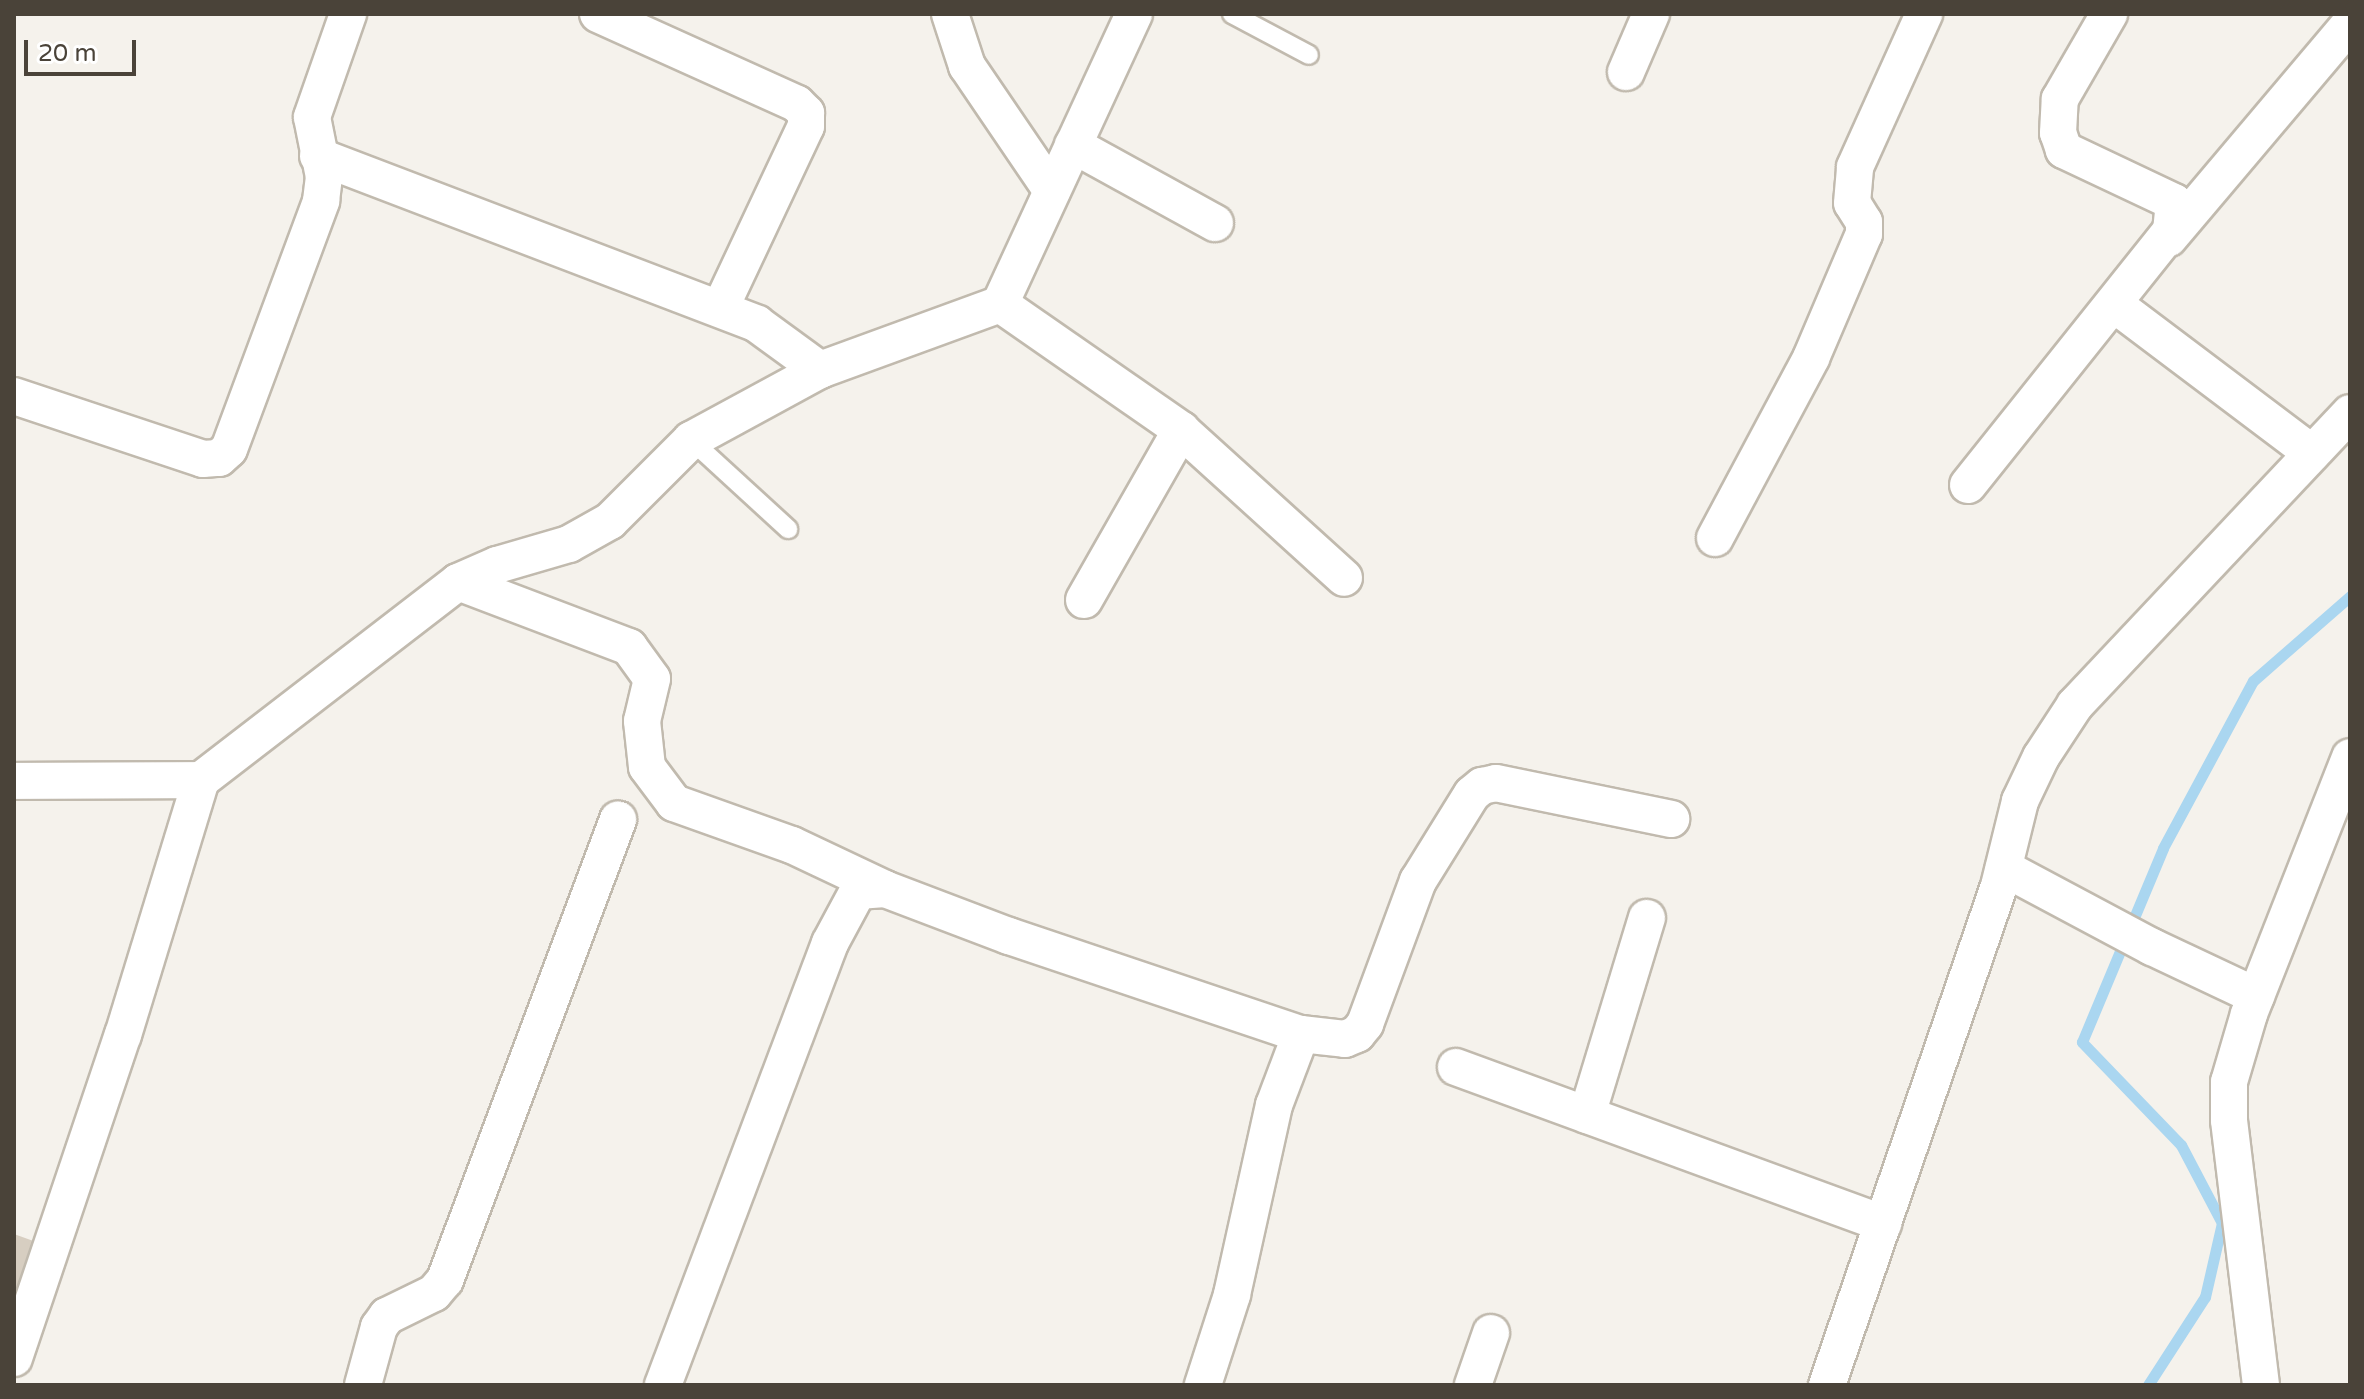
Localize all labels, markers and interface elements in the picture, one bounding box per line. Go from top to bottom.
scale bar [28,24,140,74]
text: 20 m [38,39,96,68]

